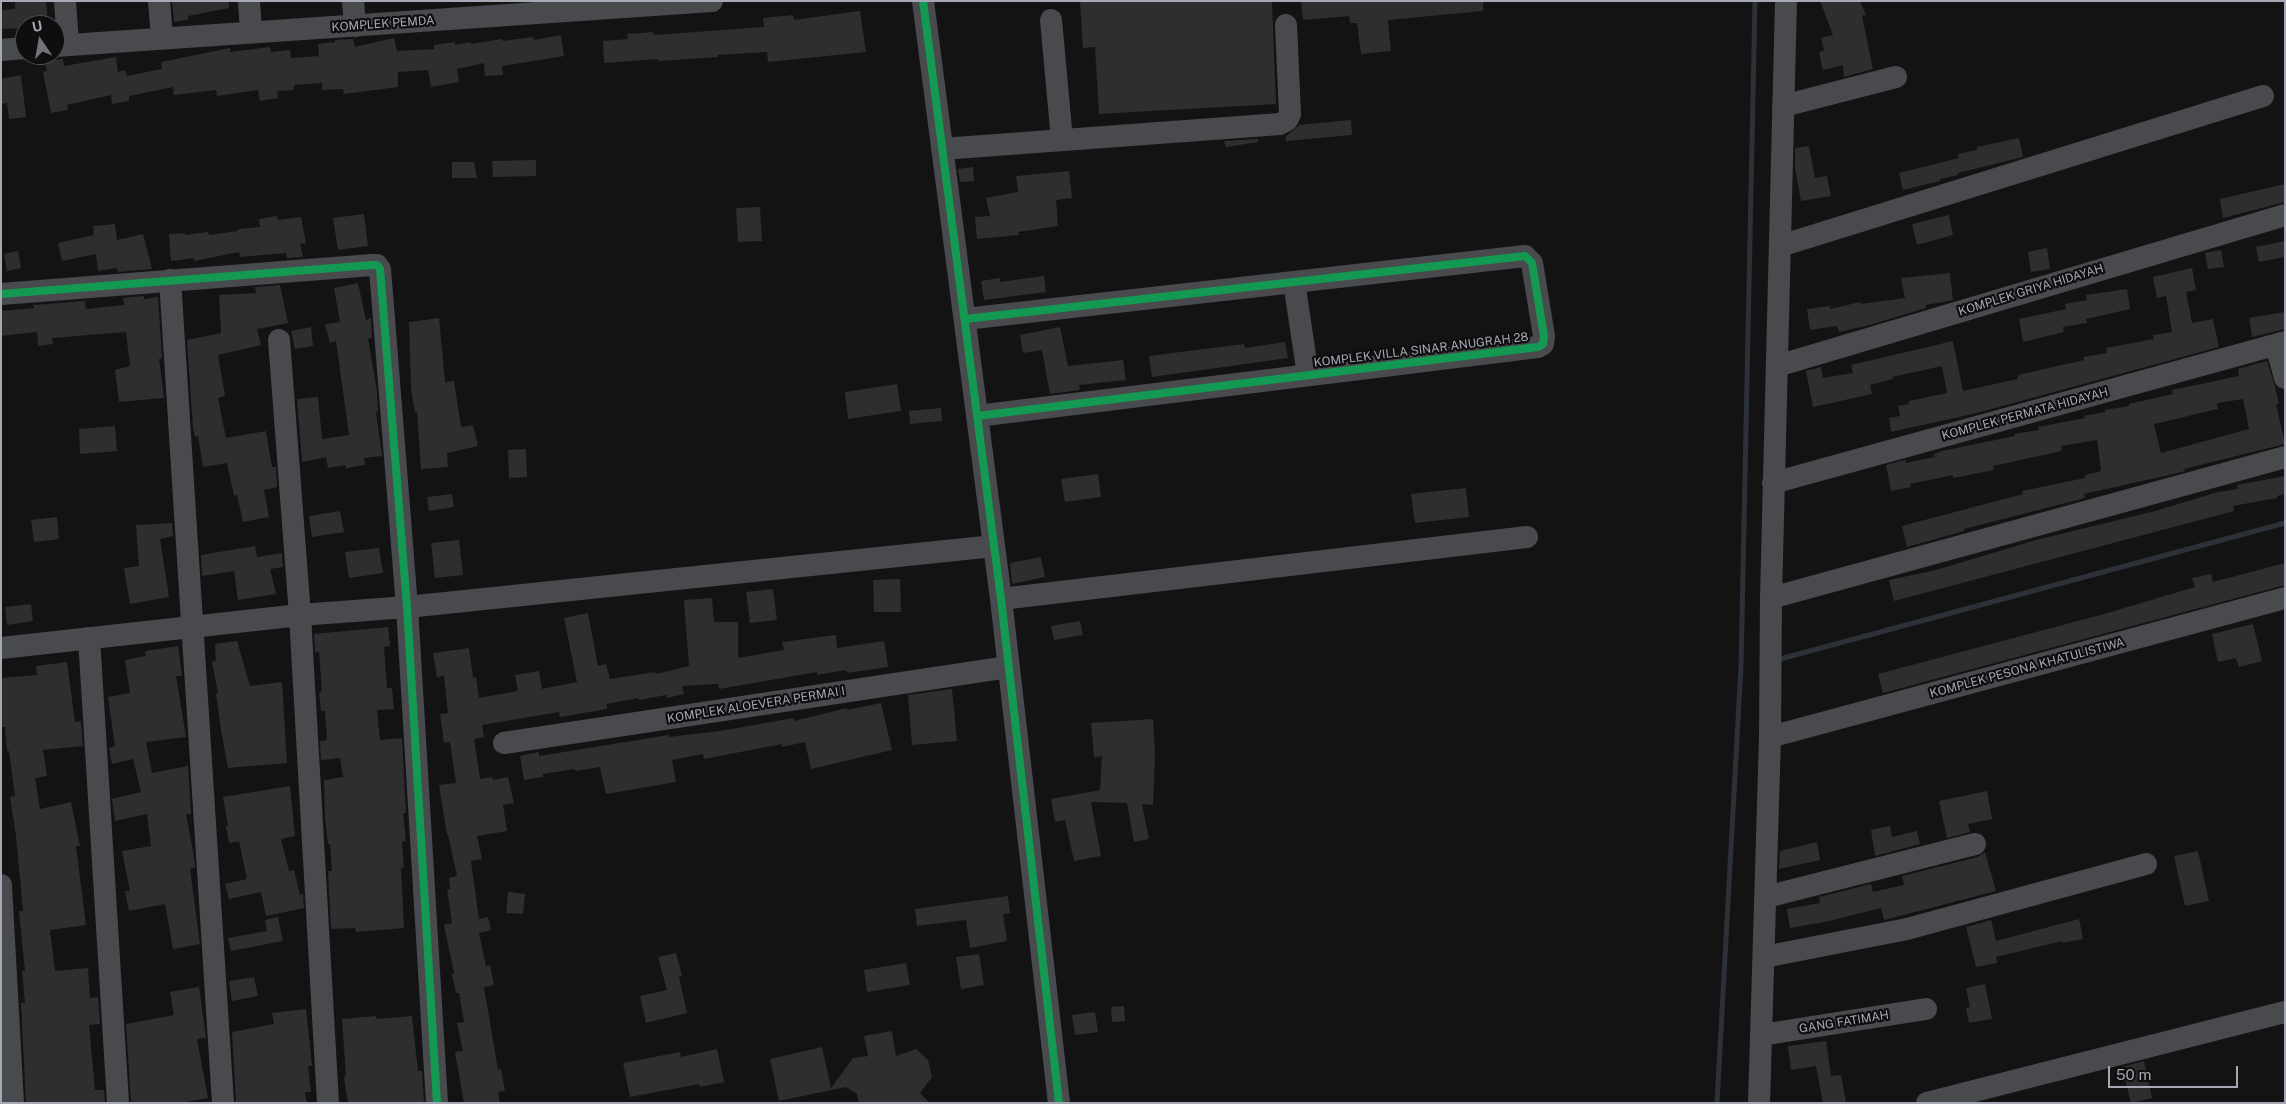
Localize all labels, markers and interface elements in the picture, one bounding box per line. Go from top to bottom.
street label: KOMPLEK PEMDA [331,13,435,35]
north arrow [15,15,65,65]
text: U [30,17,44,35]
street label: KOMPLEK GRIYA HIDAYAH [1957,261,2105,319]
street label: KOMPLEK VILLA SINAR ANUGRAH 28 [1313,330,1529,370]
street label: KOMPLEK PERMATA HIDAYAH [1940,385,2110,443]
street label: KOMPLEK PESONA KHATULISTIWA [1928,635,2126,701]
street label: KOMPLEK ALOEVERA PERMAI I [666,684,846,726]
street label: GANG FATIMAH [1798,1008,1890,1036]
scale bar [2111,1056,2241,1088]
text: 50 m [2116,1066,2151,1083]

